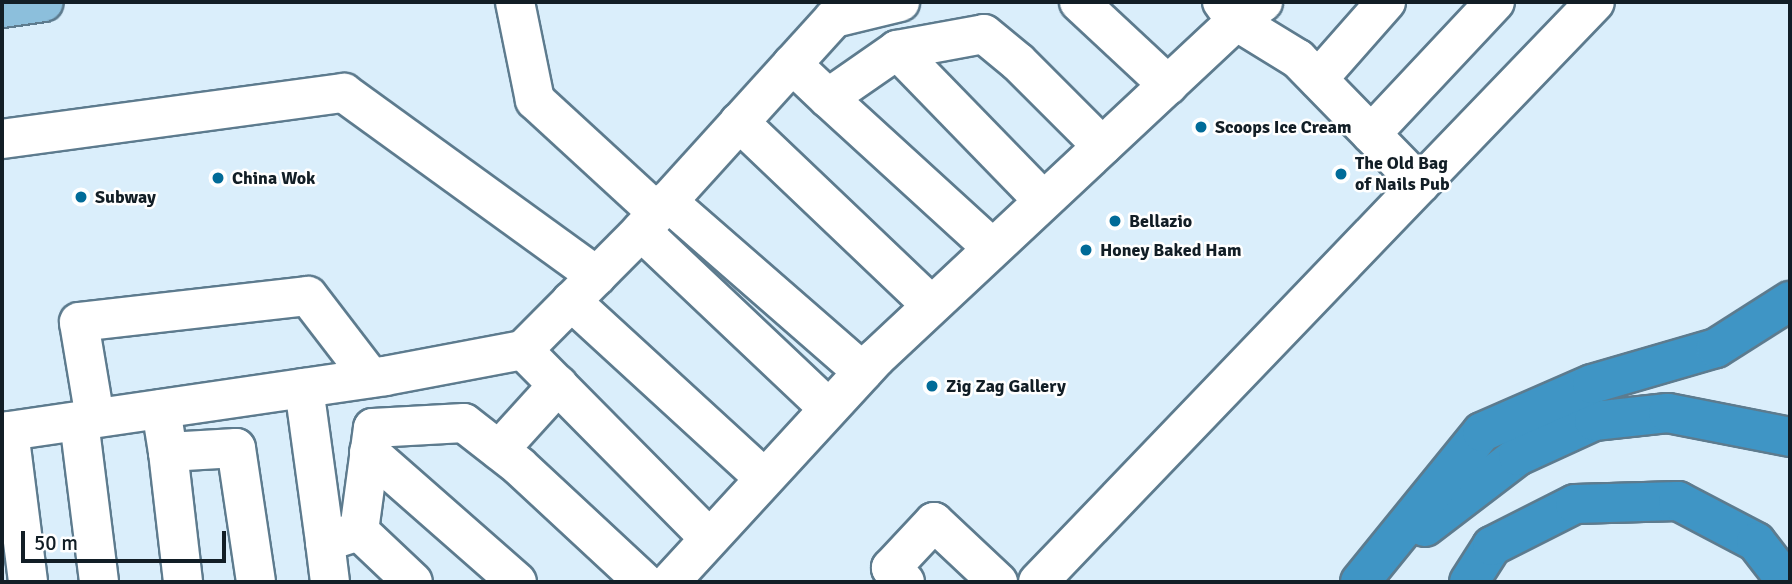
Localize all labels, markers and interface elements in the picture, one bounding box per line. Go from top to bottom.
place label: Scoops Ice Cream [1215,116,1351,138]
marker: Scoops Ice Cream [1193,119,1209,135]
place label: The Old Bag of Nails Pub [1355,153,1450,196]
marker: The Old Bag of Nails Pub [1333,166,1349,182]
place label: China Wok [232,167,316,189]
marker: China Wok [210,170,226,186]
place label: Subway [95,186,156,208]
marker: Subway [73,189,89,205]
place label: Bellazio [1129,210,1192,232]
marker: Bellazio [1107,213,1123,229]
place label: Honey Baked Ham [1100,239,1241,261]
marker: Honey Baked Ham [1078,242,1094,258]
place label: Zig Zag Gallery [946,375,1066,397]
marker: Zig Zag Gallery [924,378,940,394]
scale bar [24,518,229,562]
text: 50 m [34,530,78,556]

